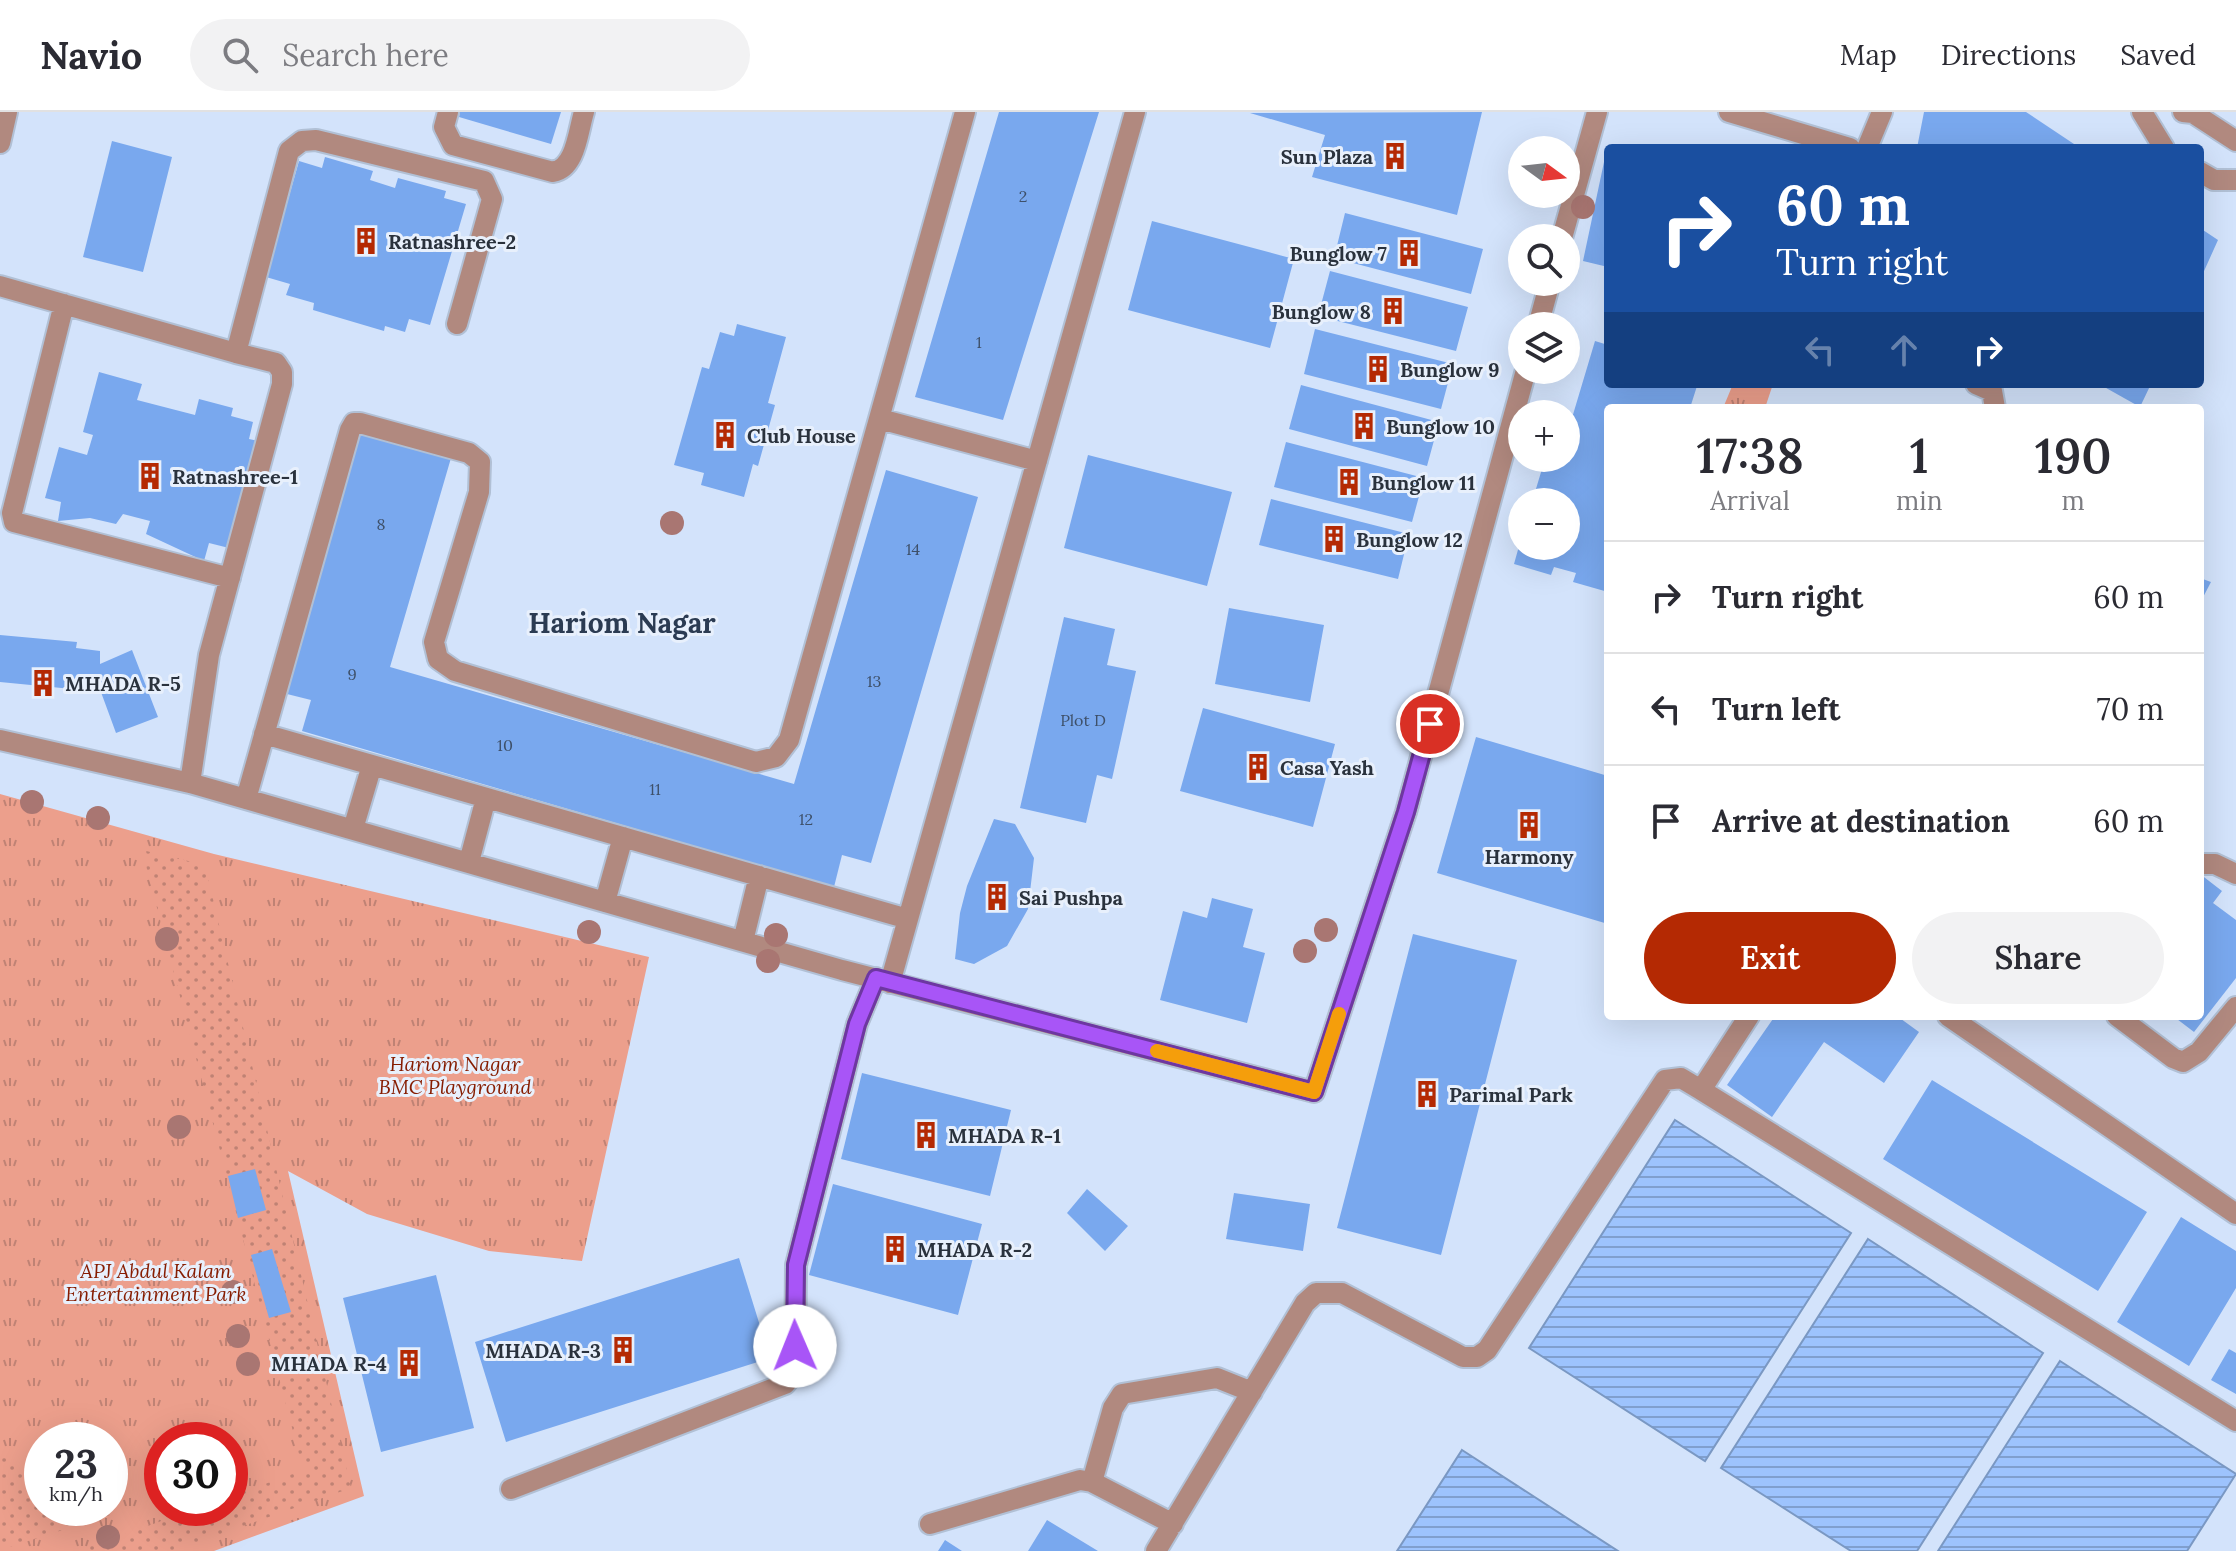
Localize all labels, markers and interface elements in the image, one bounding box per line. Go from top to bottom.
search box [190,19,750,91]
text: Navio [40,31,142,79]
icon: search [218,33,262,77]
text: Search here [282,36,449,74]
text: Map [1840,37,1897,73]
text: Directions [1941,37,2076,73]
text: Saved [2120,37,2196,73]
north arrow [1508,136,1580,208]
map controls [1508,136,1580,560]
building icon: Sun Plaza [1380,141,1410,171]
place label: Sun Plaza [1281,144,1374,169]
text: 60 m [1776,169,1910,240]
icon: right [1644,176,1748,280]
house number: 2 [1019,186,1027,206]
button: search [1508,224,1580,296]
building icon: Ratnashree-2 [351,226,381,256]
place label: Ratnashree-2 [388,229,516,254]
building icon: Bunglow 7 [1394,238,1424,268]
text: Turn right [1776,239,1949,285]
place label: Bunglow 7 [1290,241,1387,266]
building icon: Bunglow 8 [1378,296,1408,326]
place label: Bunglow 8 [1271,299,1371,324]
button: layers [1508,312,1580,384]
icon: left [1798,328,1842,372]
icon: ahead [1882,328,1926,372]
icon: right [1966,328,2010,372]
house number: 1 [976,332,982,352]
building icon: Bunglow 9 [1363,354,1393,384]
place label: Bunglow 9 [1400,357,1500,382]
button: + [1508,400,1580,472]
building icon: Bunglow 10 [1349,411,1379,441]
place label: Bunglow 10 [1386,414,1495,439]
building icon: Club House [710,420,740,450]
place label: Club House [747,423,856,448]
text: 17:38 [1696,425,1804,486]
text: 1 [1910,425,1929,486]
text: 190 [2035,425,2112,486]
building icon: Ratnashree-1 [135,461,165,491]
place label: Ratnashree-1 [172,464,298,489]
building icon: Bunglow 11 [1334,467,1364,497]
place label: Bunglow 11 [1371,470,1475,495]
text: Arrival [1710,484,1790,517]
text: min [1896,484,1942,517]
text: m [2062,484,2085,517]
button: − [1508,488,1580,560]
house number: 8 [377,514,386,534]
building icon: Bunglow 12 [1319,524,1349,554]
place label: Bunglow 12 [1356,527,1463,552]
house number: 14 [906,539,921,559]
icon: right [1644,575,1688,619]
text: Turn right [1712,578,1863,616]
text: 60 m [2093,578,2164,616]
district label: Hariom Nagar [528,605,716,641]
house number: 9 [347,664,357,684]
building icon: MHADA R-5 [28,668,58,698]
place label: MHADA R-5 [65,671,181,696]
house number: 13 [867,671,881,691]
icon: left [1644,687,1688,731]
pin [1396,690,1464,758]
text: Turn left [1712,690,1840,728]
text: 70 m [2097,690,2164,728]
icon: arrive [1408,702,1452,746]
house number: Plot D [1060,710,1106,730]
house number: 10 [497,735,513,755]
building icon: Casa Yash [1243,752,1273,782]
place label: Casa Yash [1280,755,1375,780]
house number: 11 [649,779,661,799]
icon: arrive [1644,799,1688,843]
text: Arrive at destination [1712,802,2010,840]
text: 60 m [2093,802,2164,840]
house number: 12 [799,809,813,829]
building icon: Harmony [1514,810,1544,840]
place label: Harmony [1484,844,1574,869]
building icon: Sai Pushpa [982,882,1012,912]
place label: Sai Pushpa [1019,885,1123,910]
button: Exit [1644,912,1896,1004]
button: Share [1912,912,2164,1004]
park label: Hariom Nagar BMC Playground [378,1051,532,1099]
building icon: Parimal Park [1412,1079,1442,1109]
place label: Parimal Park [1449,1082,1573,1107]
building icon: MHADA R-1 [911,1120,941,1150]
place label: MHADA R-1 [948,1123,1061,1148]
building icon: MHADA R-2 [880,1234,910,1264]
place label: MHADA R-2 [917,1237,1032,1262]
park label: APJ Abdul Kalam Entertainment Park [65,1258,247,1306]
position arrow [753,1304,837,1388]
building icon: MHADA R-3 [608,1335,638,1365]
place label: MHADA R-3 [485,1338,601,1363]
building icon: MHADA R-4 [394,1348,424,1378]
place label: MHADA R-4 [271,1351,387,1376]
speed limit sign: 30 [144,1422,248,1526]
text: 23 [54,1438,98,1489]
text: km/h [49,1481,103,1506]

